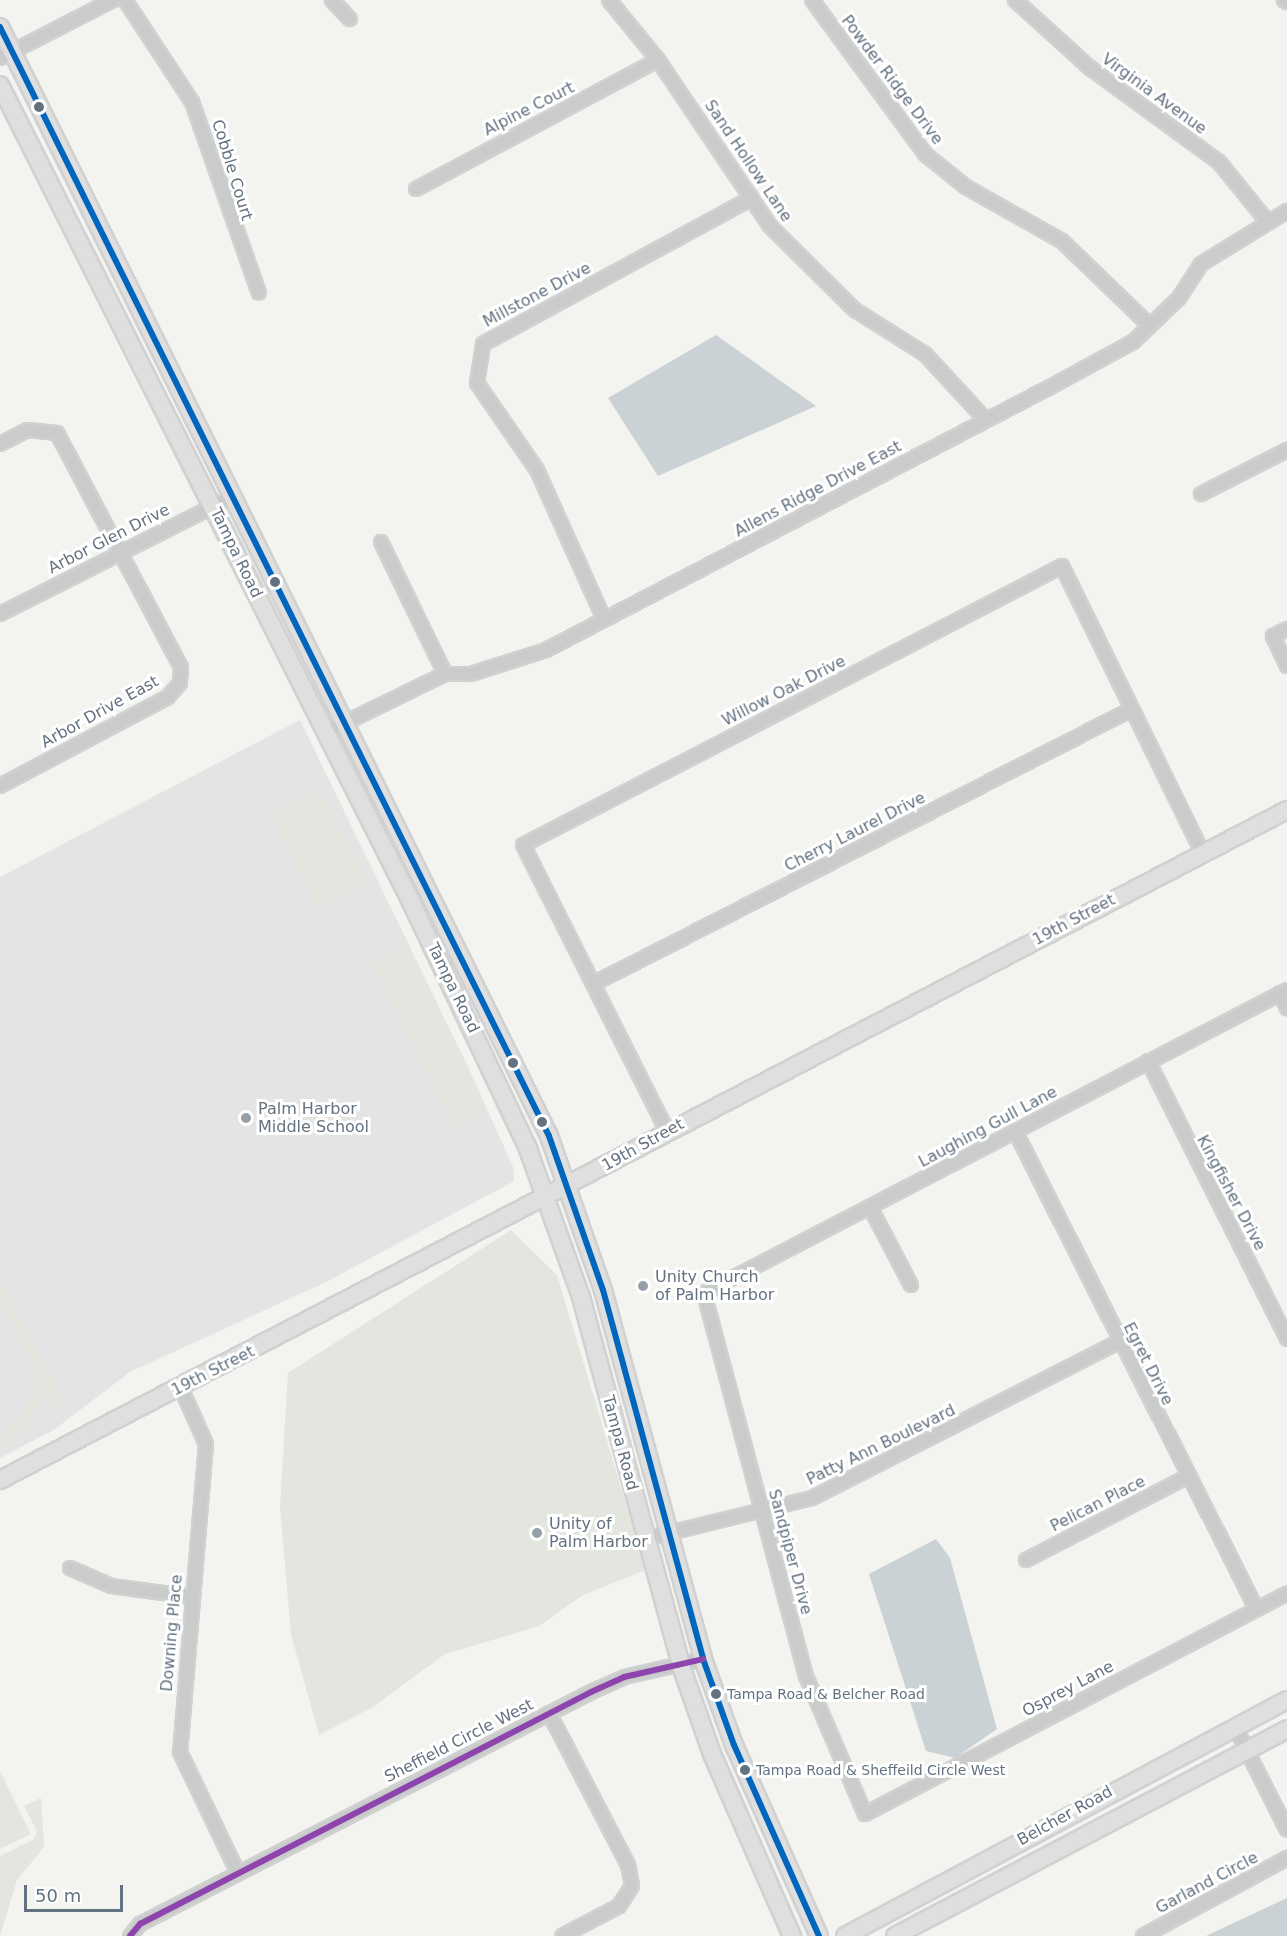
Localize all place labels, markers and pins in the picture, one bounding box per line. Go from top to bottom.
unlabelled marker [33,101,45,113]
unlabelled marker [269,576,281,588]
unlabelled marker [507,1057,519,1069]
place label: Palm Harbor Middle School [258,1099,369,1137]
marker: Palm Harbor Middle School [239,1111,253,1125]
unlabelled marker [536,1116,548,1128]
place label: Unity Church of Palm Harbor [655,1267,774,1305]
marker: Unity Church of Palm Harbor [636,1279,650,1293]
place label: Unity of Palm Harbor [549,1514,648,1552]
marker: Unity of Palm Harbor [530,1526,544,1540]
place label: Tampa Road & Belcher Road [727,1686,925,1702]
marker: Tampa Road & Belcher Road [710,1688,722,1700]
place label: Tampa Road & Sheffeild Circle West [756,1762,1005,1778]
marker: Tampa Road & Sheffeild Circle West [739,1764,751,1776]

